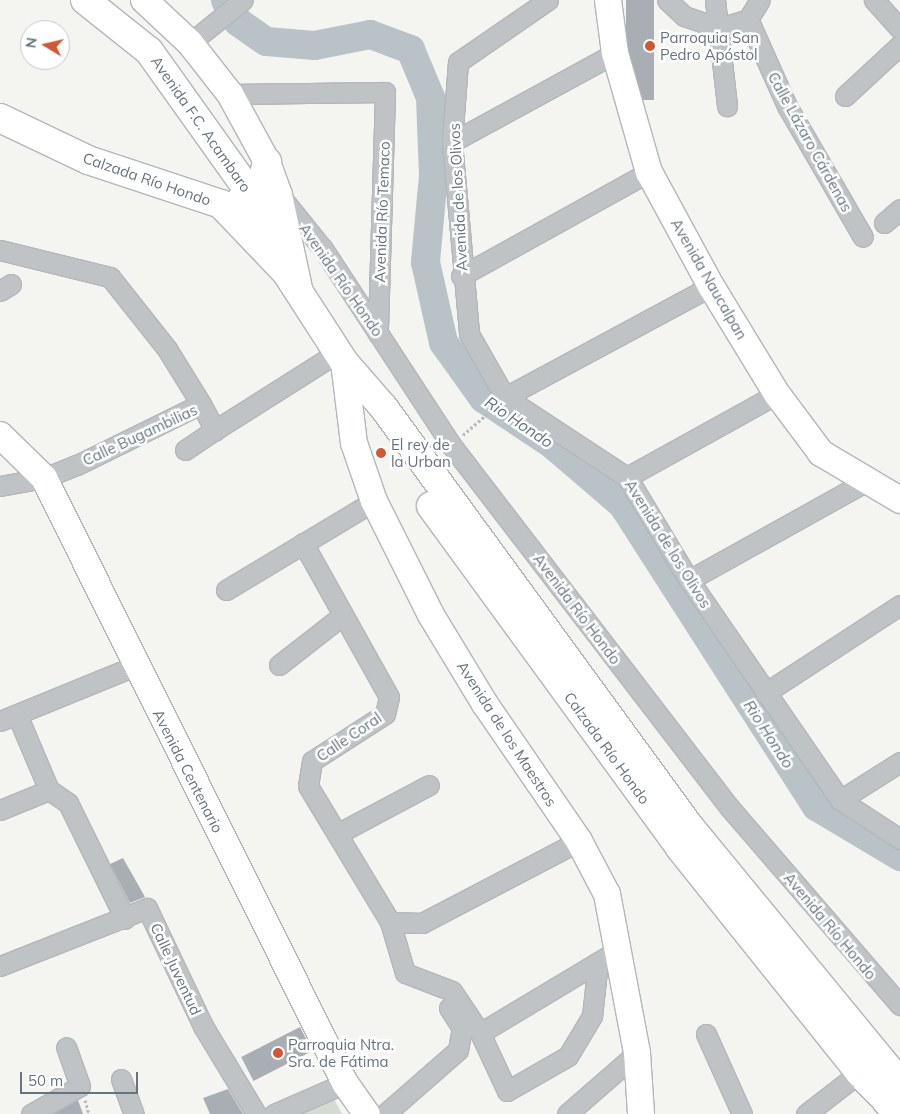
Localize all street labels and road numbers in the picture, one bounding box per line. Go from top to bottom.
street label: Avenida F.C. Acambaro [147,53,255,195]
street label: Calle Lázaro Cárdenas [764,69,856,215]
street label: Avenida de los Olivos [445,123,471,271]
street label: Avenida Río Temaco [371,141,393,283]
street label: Calzada Río Hondo [81,149,213,209]
street label: Avenida Naucalpan [667,215,751,343]
street label: Avenida Río Hondo [295,220,387,340]
street label: Calle Bugambilias [80,401,200,469]
street label: Avenida de los Olivos [621,476,715,612]
street label: Avenida Río Hondo [530,550,624,668]
street label: Avenida de los Maestros [453,658,561,810]
street label: Calzada Río Hondo [560,688,654,808]
street label: Avenida Centenario [149,706,227,836]
street label: Calle Coral [313,709,385,765]
street label: Avenida Río Hondo [780,869,880,983]
street label: Calle Juventud [147,920,205,1018]

